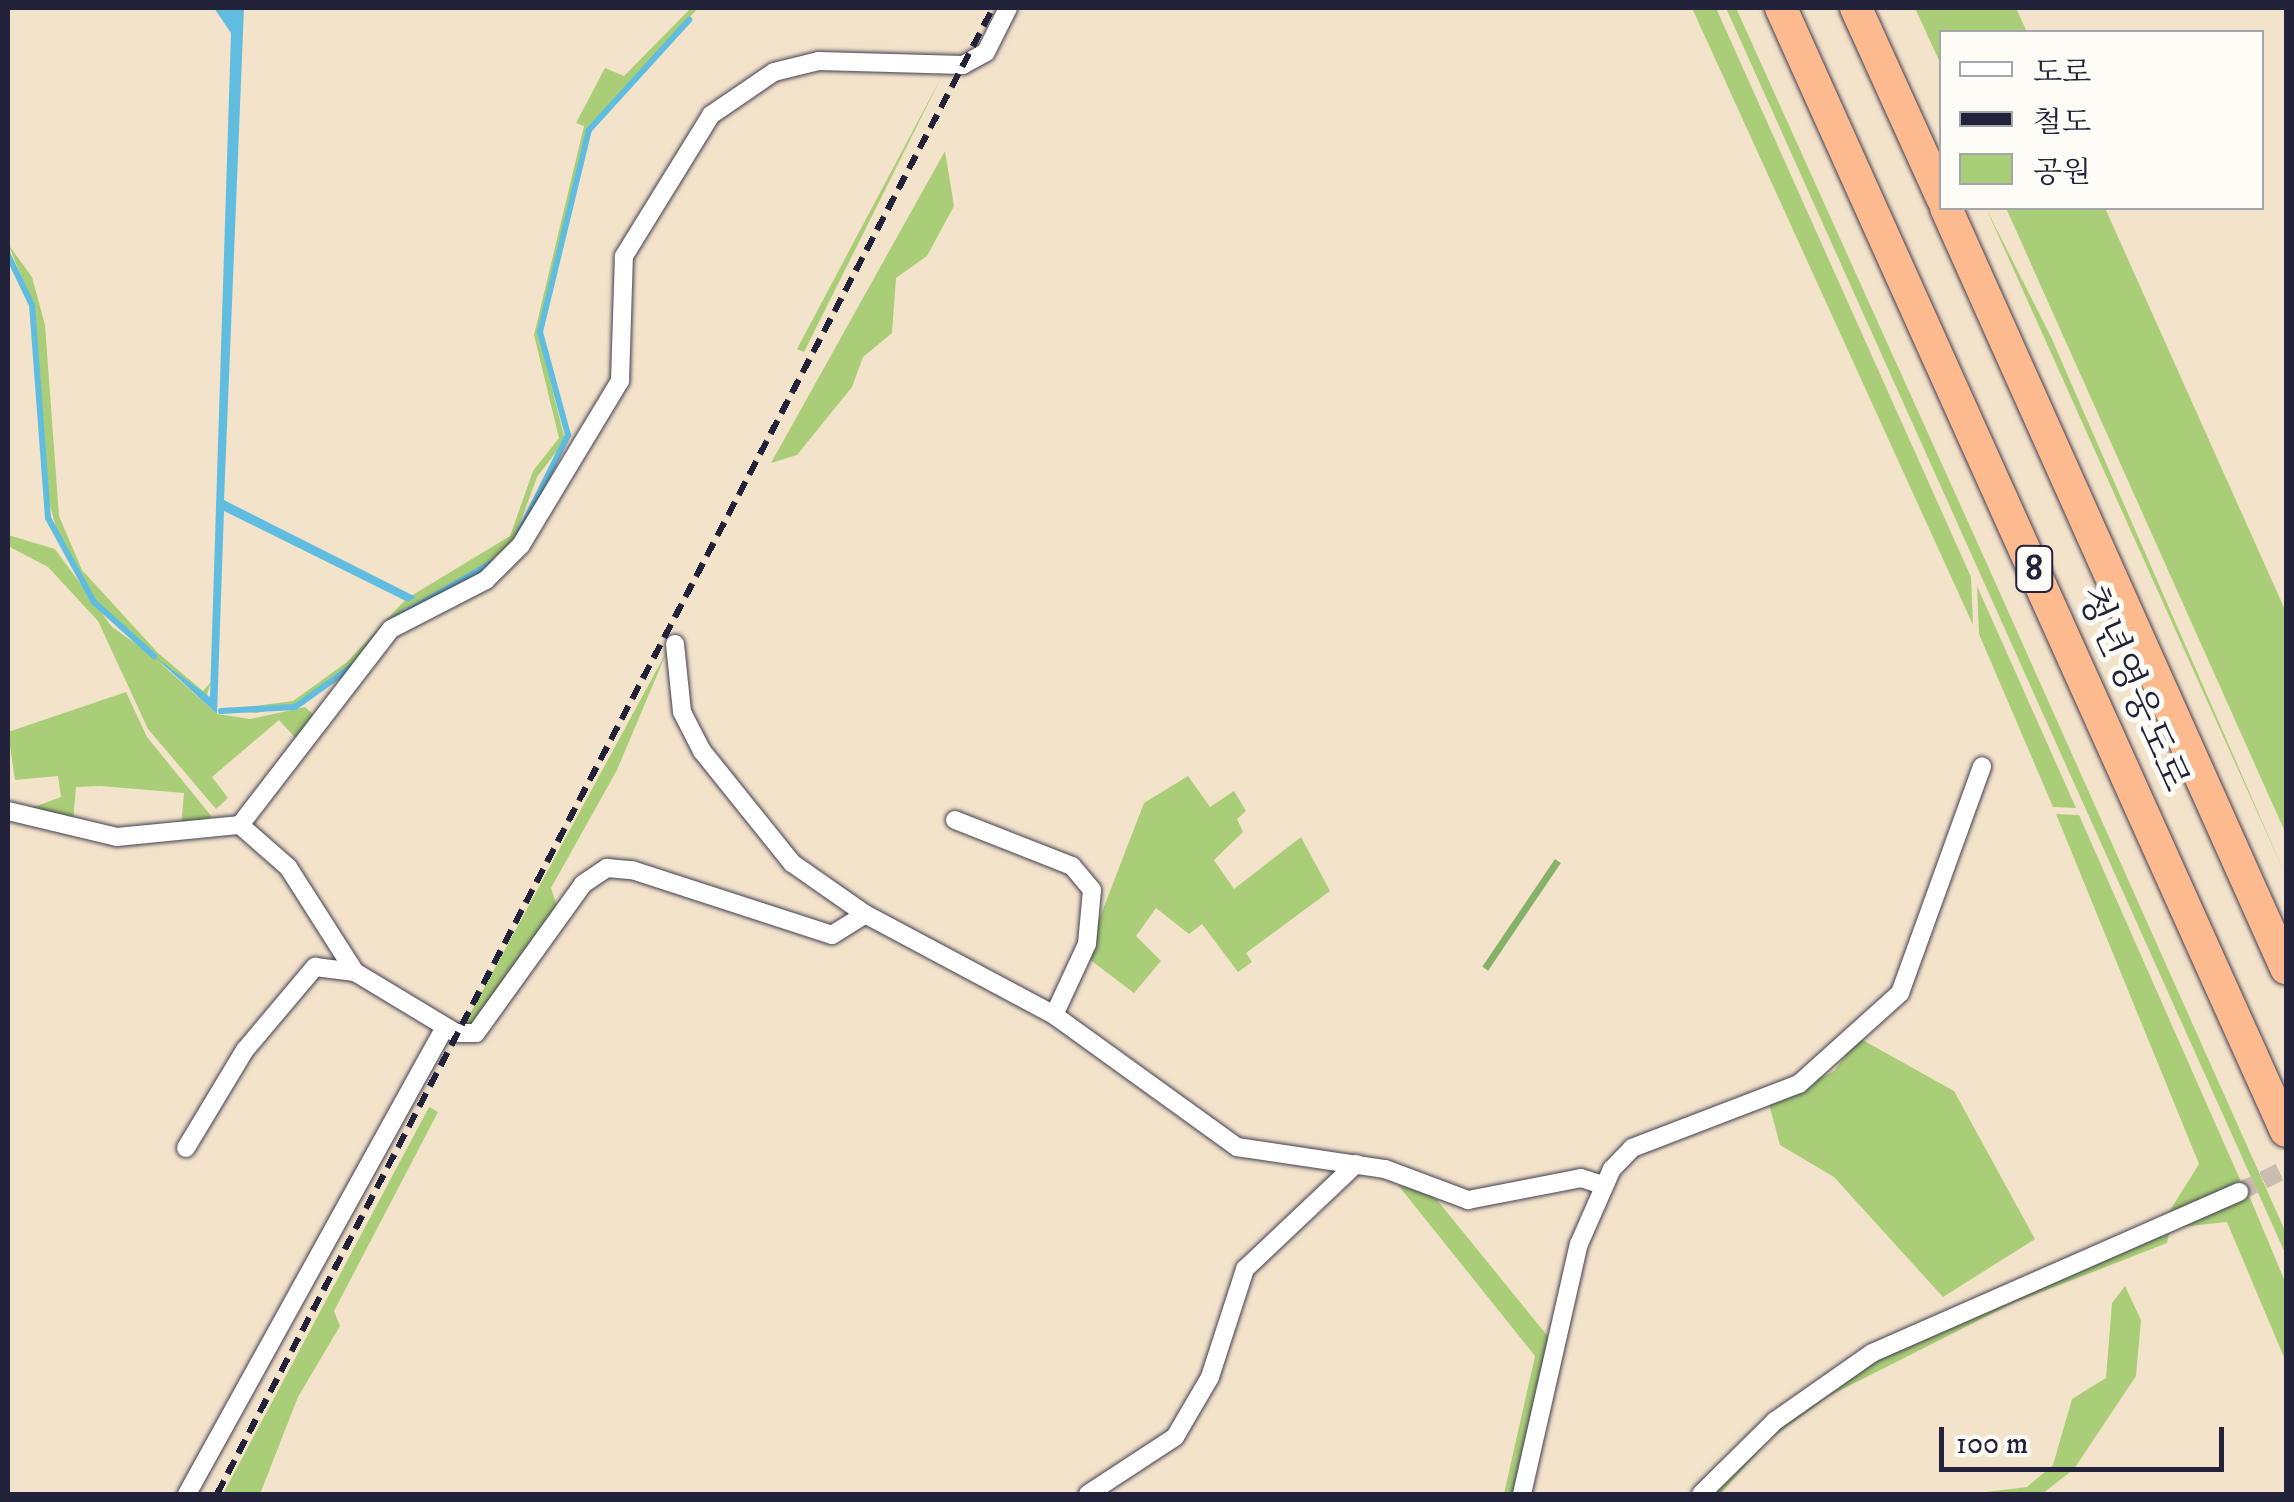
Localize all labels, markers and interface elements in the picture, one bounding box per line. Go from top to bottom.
legend [1939,30,2264,210]
text: 도로 [2033,55,2091,92]
text: 철도 [2033,105,2091,142]
text: 공원 [2033,155,2091,192]
road number: 8 [2014,539,2054,599]
street label: 청년영웅도로 [2066,579,2198,799]
scale bar [1944,1407,2229,1469]
text: 100 m [1956,1426,2028,1463]

